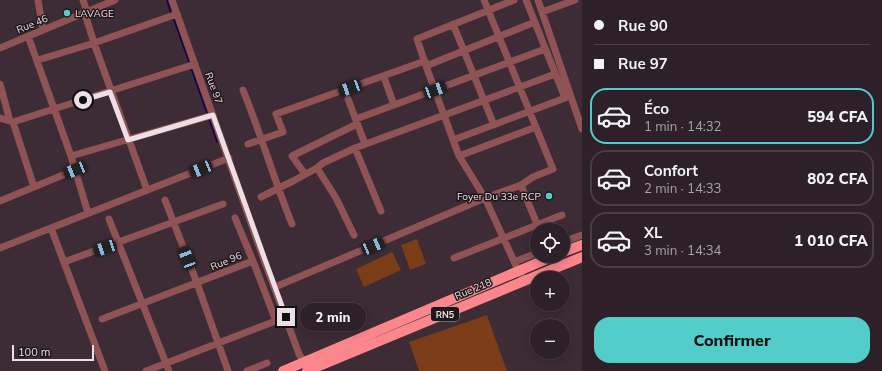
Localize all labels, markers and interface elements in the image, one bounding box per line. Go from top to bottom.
place label: LAVAGE [75,7,114,20]
marker: LAVAGE [62,8,72,18]
street label: Rue 46 [14,12,50,36]
text: Rue 90 [618,16,668,35]
text: Rue 97 [618,54,668,73]
street label: Rue 97 [202,70,226,106]
car [337,78,363,98]
car [422,80,448,100]
route start [74,91,92,109]
icon: car [596,98,632,134]
text: Éco [644,99,669,118]
text: 594 CFA [807,107,868,126]
text: 1 min · 14:32 [644,118,721,134]
car [188,159,214,179]
car [62,160,88,180]
icon: car [596,160,632,196]
text: Confort [644,161,698,180]
text: 802 CFA [807,169,868,188]
text: 2 min · 14:33 [644,180,721,196]
place label: Foyer Du 33e RCP [457,190,541,203]
marker: Foyer Du 33e RCP [544,191,554,201]
icon: car [596,222,632,258]
map controls [530,223,570,359]
button: locate [530,223,570,263]
text: XL [644,223,662,242]
text: 1 010 CFA [794,231,868,250]
car [360,236,386,256]
car [92,238,118,258]
text: 3 min · 14:34 [644,242,721,258]
car [177,245,197,271]
street label: Rue 96 [208,249,244,273]
button: + [530,271,570,311]
street label: Rue 218 [453,275,493,303]
callout: 2 min [300,303,366,331]
road number: RN5 [431,307,459,321]
route end [277,308,295,326]
text: 2 min [316,309,350,325]
button: Confirmer [594,317,870,363]
button: − [530,319,570,359]
scale bar [12,343,94,362]
text: 100 m [18,345,50,359]

